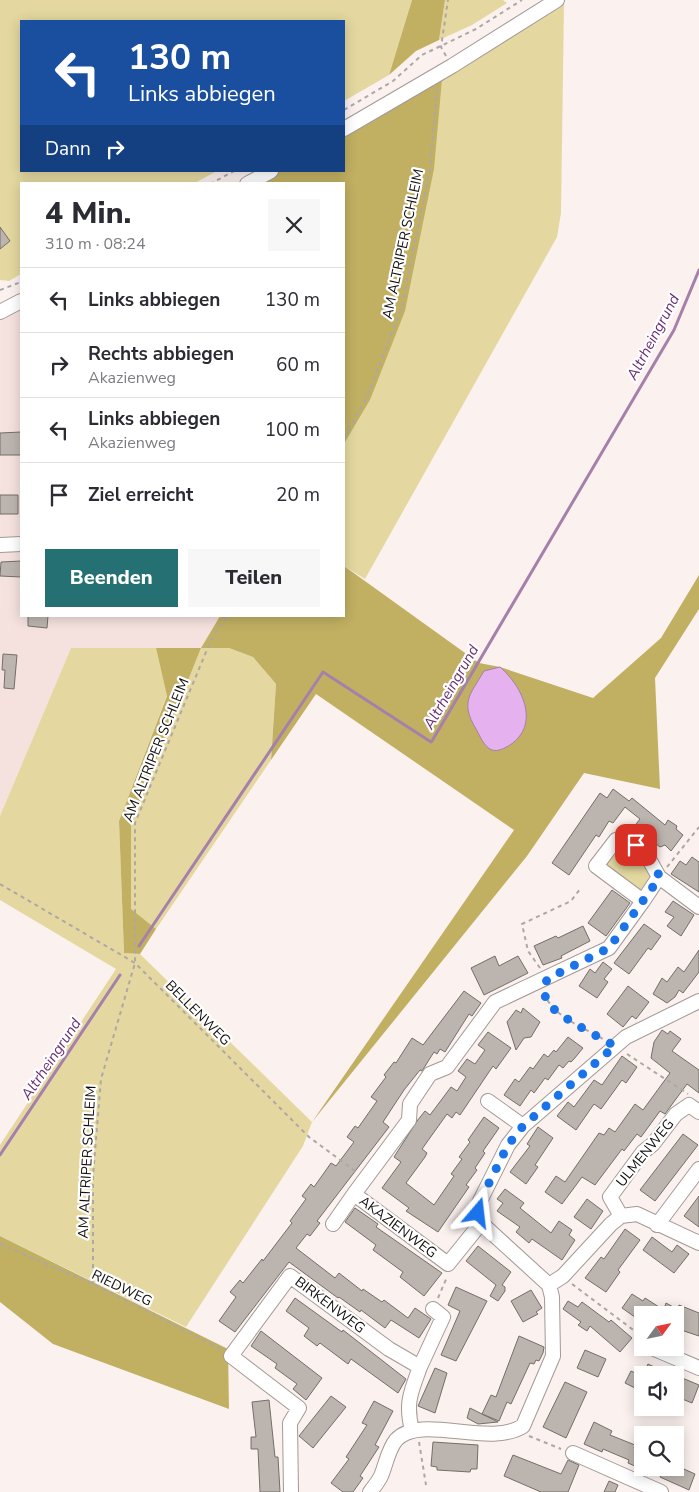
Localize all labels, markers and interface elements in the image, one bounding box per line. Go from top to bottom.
text: 130 m [128,34,231,81]
icon: left [45,40,110,105]
text: Links abbiegen [128,79,276,109]
icon: right [101,135,129,163]
text: Dann [45,136,91,162]
street label: AM ALTRIPER SCHLEIM [378,167,428,321]
text: 4 Min. [45,193,131,234]
button: close [268,199,320,251]
text: 310 m · 08:24 [45,233,146,255]
icon: left [45,286,73,314]
text: Links abbiegen [88,287,220,313]
text: 130 m [265,287,320,313]
water label: Altrheingrund [622,290,684,384]
text: Rechts abbiegen [88,341,234,367]
icon: right [45,351,73,379]
text: 60 m [276,352,320,378]
text: Akazienweg [88,367,176,389]
text: Links abbiegen [88,406,220,432]
icon: left [45,416,73,444]
text: 100 m [265,417,320,443]
text: Akazienweg [88,432,176,454]
icon: arrive [45,481,73,509]
text: Ziel erreicht [88,482,193,508]
text: 20 m [276,482,320,508]
button: Beenden [45,549,178,607]
button: Teilen [188,549,320,607]
water label: Altrheingrund [418,641,483,734]
street label: AM ALTRIPER SCHLEIM [119,675,193,825]
pin [615,824,657,866]
icon: arrive [622,831,650,859]
street label: BELLENWEG [161,976,235,1050]
water label: Altrheingrund [16,1014,86,1104]
street label: AM ALTRIPER SCHLEIM [74,1085,100,1239]
street label: ULMENWEG [612,1115,678,1191]
position arrow [451,1186,503,1238]
street label: AKAZIENWEG [355,1192,441,1262]
street label: RIEDWEG [89,1265,155,1311]
street label: BIRKENWEG [291,1272,369,1338]
north arrow [634,1306,684,1356]
map controls [634,1306,684,1476]
button: sound [634,1366,684,1416]
button: search [634,1426,684,1476]

